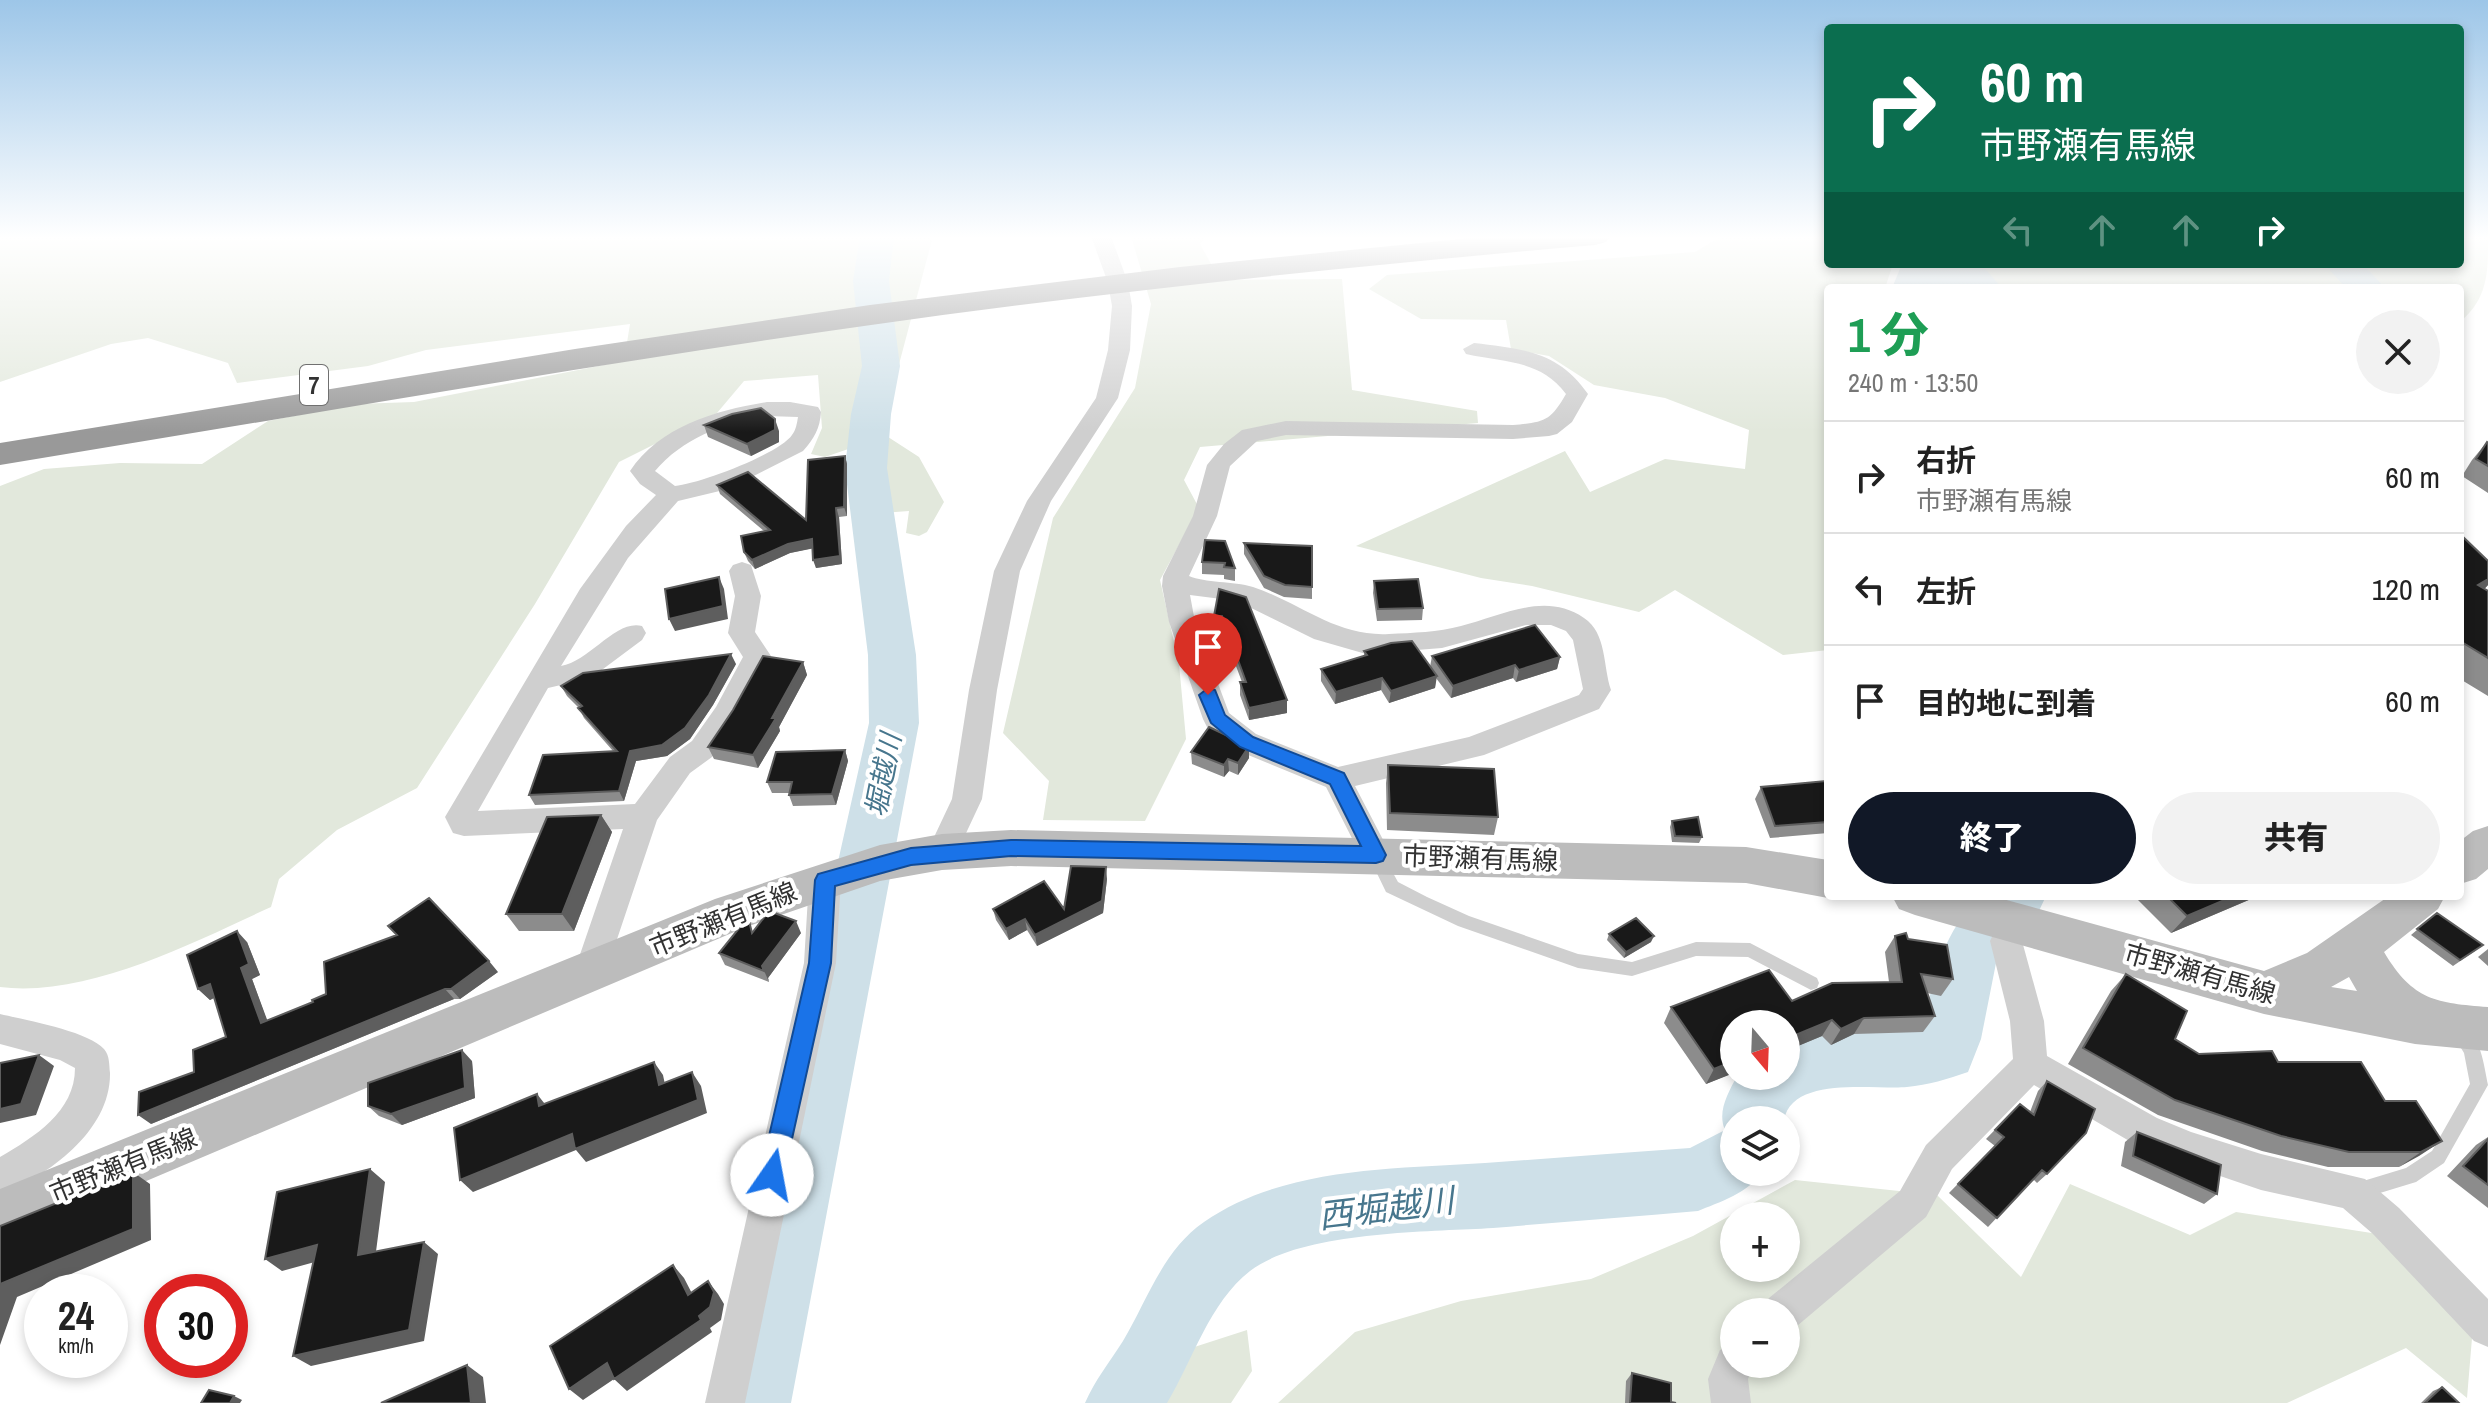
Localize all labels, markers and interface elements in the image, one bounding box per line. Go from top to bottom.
text: 60 m [1980,44,2085,119]
icon: right [1848,56,1952,160]
text: 市野瀬有馬線 [1980,121,2196,169]
icon: left [1996,208,2040,252]
icon: ahead [2080,208,2124,252]
icon: ahead [2164,208,2208,252]
icon: right [2248,208,2292,252]
text: 1 分 [1848,302,1929,367]
button: close [2356,310,2440,394]
road number: 7 [300,365,328,405]
text: 240 m · 13:50 [1848,365,1978,400]
text: 右折 [1916,440,1976,480]
icon: right [1848,455,1892,499]
text: 60 m [2385,457,2440,497]
text: 市野瀬有馬線 [1916,483,2072,518]
icon: left [1848,567,1892,611]
text: 120 m [2372,569,2440,609]
text: 左折 [1916,571,1976,611]
pin [1174,613,1242,695]
icon: arrive [1186,625,1230,669]
icon: arrive [1848,679,1892,723]
text: 60 m [2385,681,2440,721]
text: 目的地に到着 [1916,683,2096,723]
water label: 堀越川 [856,727,910,820]
button: 終了 [1848,792,2136,884]
button: 共有 [2152,792,2440,884]
street label: 市野瀬有馬線 [1401,838,1559,878]
street label: 市野瀬有馬線 [644,874,802,964]
street label: 市野瀬有馬線 [2120,935,2280,1011]
north arrow [1720,1010,1800,1090]
map controls [1720,1010,1800,1378]
button: layers [1720,1106,1800,1186]
street label: 市野瀬有馬線 [44,1120,202,1210]
position arrow [730,1133,814,1217]
water label: 西堀越川 [1316,1177,1459,1239]
button: + [1720,1202,1800,1282]
speed limit sign: 30 [144,1274,248,1378]
text: 24 [58,1289,94,1342]
button: − [1720,1298,1800,1378]
text: km/h [58,1332,94,1359]

